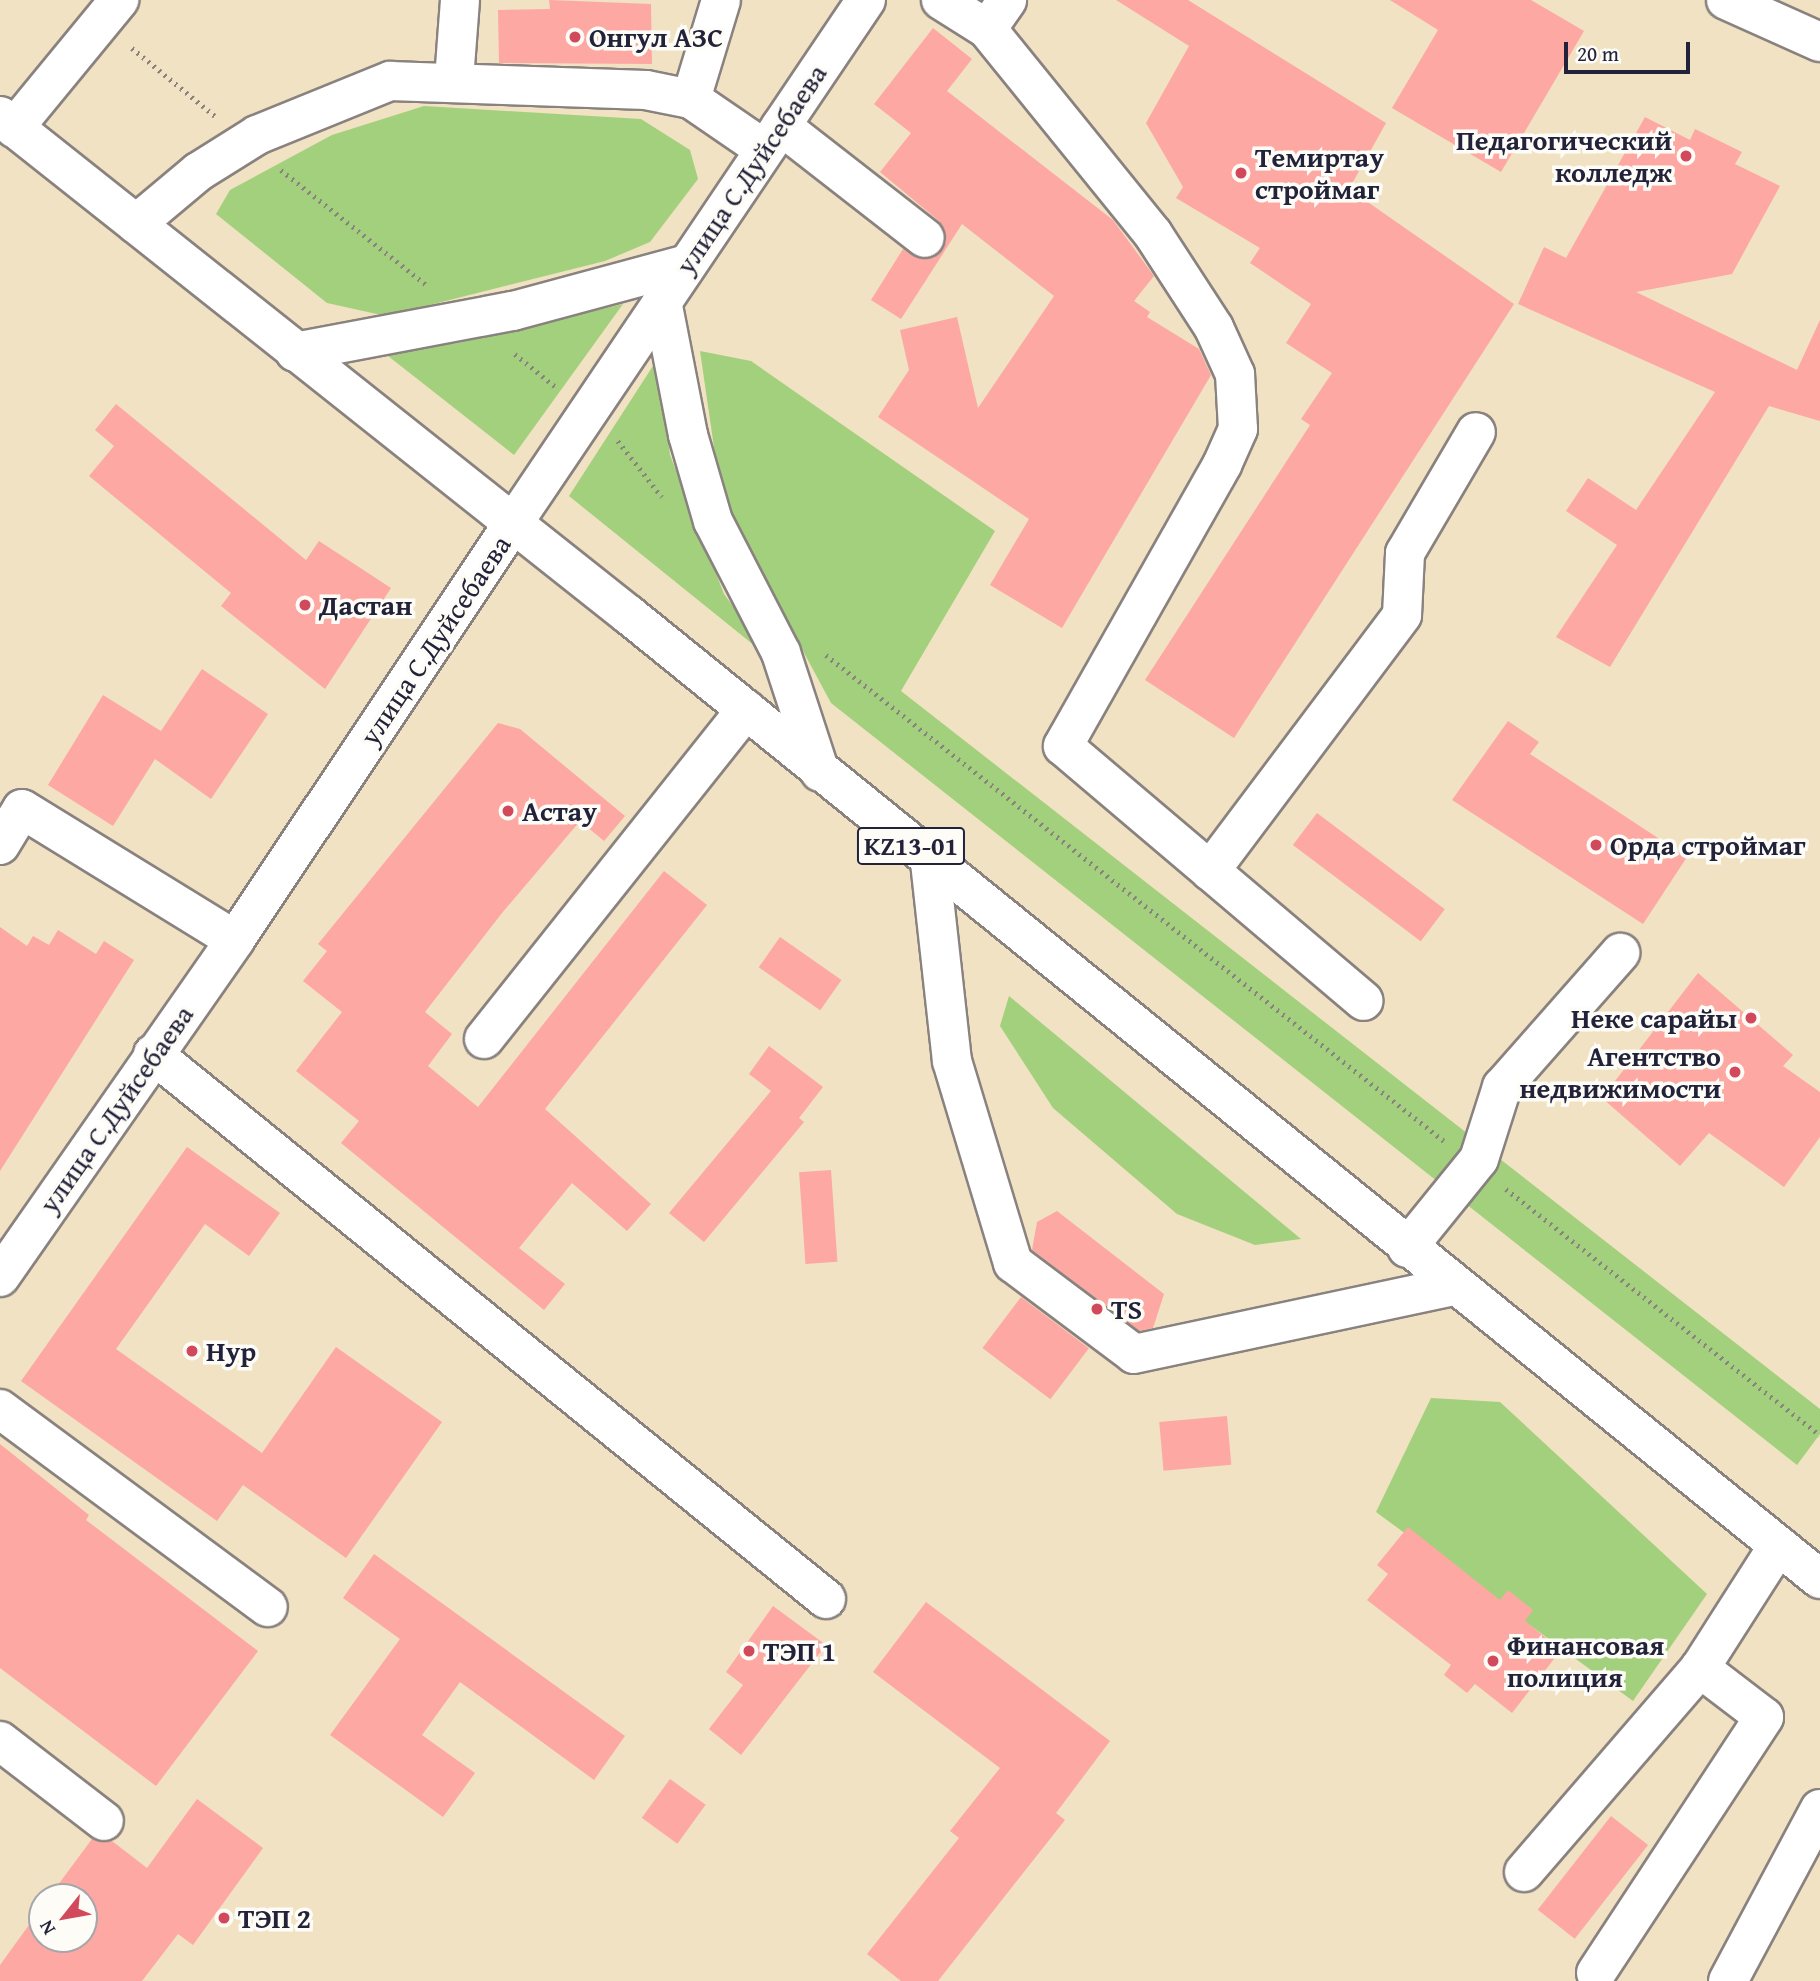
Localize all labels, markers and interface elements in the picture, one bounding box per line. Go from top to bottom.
place label: Онгул АЗС [589,20,723,54]
scale bar [1568,28,1694,72]
marker: Онгул АЗС [567,29,583,45]
text: 20 m [1577,38,1619,69]
street label: улица С.Дуйсебаева [668,58,834,280]
place label: Педагогический колледж [1456,123,1672,189]
place label: Темиртау строймаг [1255,140,1384,206]
marker: Педагогический колледж [1678,148,1694,164]
marker: Темиртау строймаг [1233,165,1249,181]
street label: улица С.Дуйсебаева [352,529,518,751]
place label: Дастан [319,588,412,622]
marker: Дастан [297,597,313,613]
place label: Астау [522,794,597,828]
marker: Астау [500,803,516,819]
road number: KZ13-01 [857,824,965,868]
place label: Орда строймаг [1610,828,1806,862]
marker: Орда строймаг [1588,837,1604,853]
street label: улица С.Дуйсебаева [32,999,200,1219]
place label: Неке сарайы [1571,1001,1737,1035]
marker: Неке сарайы [1743,1010,1759,1026]
place label: Агентство недвижимости [1519,1039,1721,1105]
marker: Агентство недвижимости [1727,1064,1743,1080]
place label: TS [1111,1292,1142,1326]
marker: TS [1089,1301,1105,1317]
place label: Нур [206,1334,256,1368]
marker: Нур [184,1343,200,1359]
place label: Финансовая полиция [1507,1628,1664,1694]
place label: ТЭП 1 [763,1634,836,1668]
marker: ТЭП 1 [741,1643,757,1659]
marker: Финансовая полиция [1485,1653,1501,1669]
north arrow [28,1883,98,1953]
place label: ТЭП 2 [238,1901,311,1935]
marker: ТЭП 2 [216,1910,232,1926]
text: N [31,1915,62,1940]

